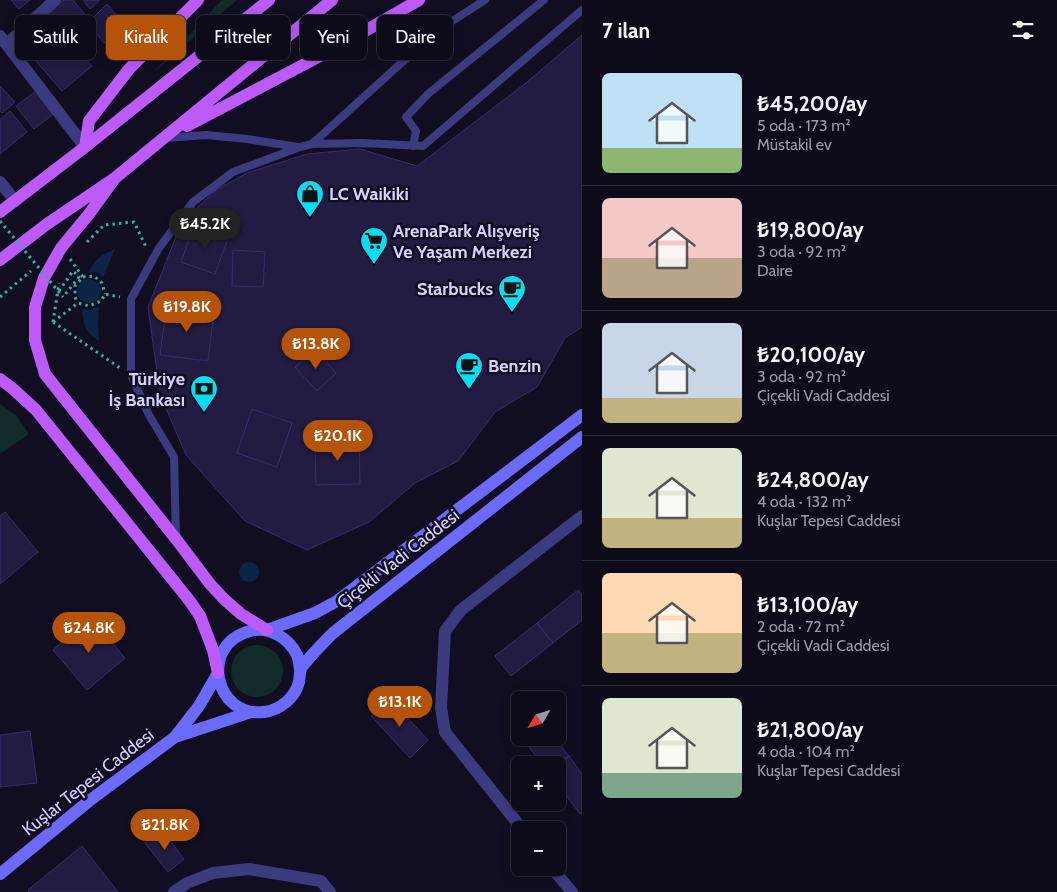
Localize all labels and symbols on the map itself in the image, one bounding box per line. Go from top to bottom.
shop icon: LC Waikiki [295,179,325,218]
place label: LC Waikiki [329,183,409,205]
pin: ₺45.2K [164,208,246,250]
place label: ArenaPark Alışveriş Ve Yaşam Merkezi [393,220,540,263]
supermarket icon: ArenaPark Alışveriş Ve Yaşam Merkezi [359,226,389,265]
cafe icon: Starbucks [497,274,527,313]
place label: Starbucks [417,278,493,300]
pin: ₺19.8K [146,290,228,333]
pin: ₺13.8K [275,328,357,370]
cafe icon: Benzin [454,351,484,390]
place label: Benzin [488,355,541,377]
place label: Türkiye İş Bankası [109,368,185,411]
bank icon: Türkiye İş Bankası [189,374,219,413]
pin: ₺20.1K [297,420,379,462]
street label: Çiçekli Vadi Caddesi [332,504,464,614]
pin: ₺24.8K [48,612,130,654]
pin: ₺13.1K [359,686,441,728]
north arrow [511,691,566,746]
street label: Kuşlar Tepesi Caddesi [18,724,158,840]
pin: ₺21.8K [124,808,206,851]

